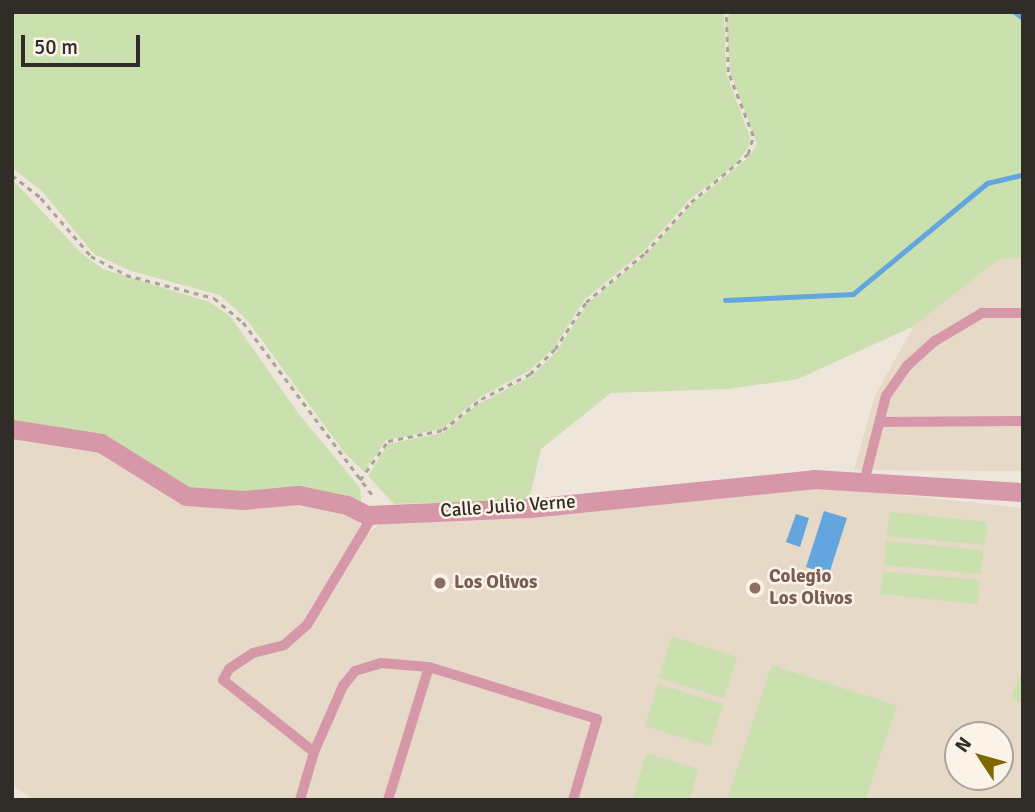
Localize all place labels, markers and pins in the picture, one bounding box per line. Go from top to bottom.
place label: Colegio Los Olivos [769,566,852,610]
place label: Los Olivos [454,572,537,594]
marker: Los Olivos [432,575,448,591]
marker: Colegio Los Olivos [747,580,763,596]

